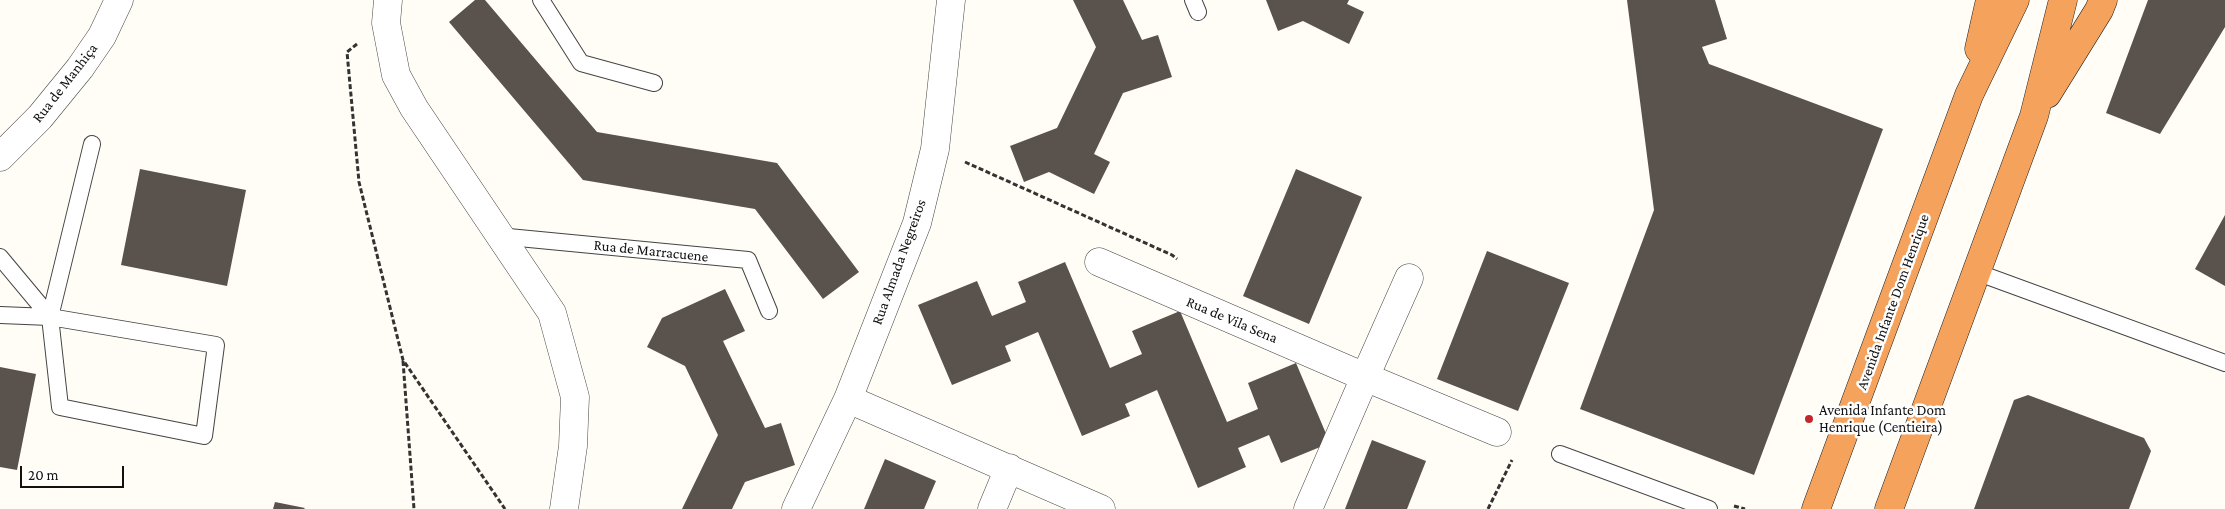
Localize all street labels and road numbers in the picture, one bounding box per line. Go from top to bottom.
street label: Rua de Manhiça [28,40,102,126]
street label: Rua Almada Negreiros [868,197,930,327]
street label: Avenida Infante Dom Henrique [1853,212,1933,392]
street label: Rua de Marracuene [593,236,709,266]
street label: Rua de Vila Sena [1184,293,1280,347]

